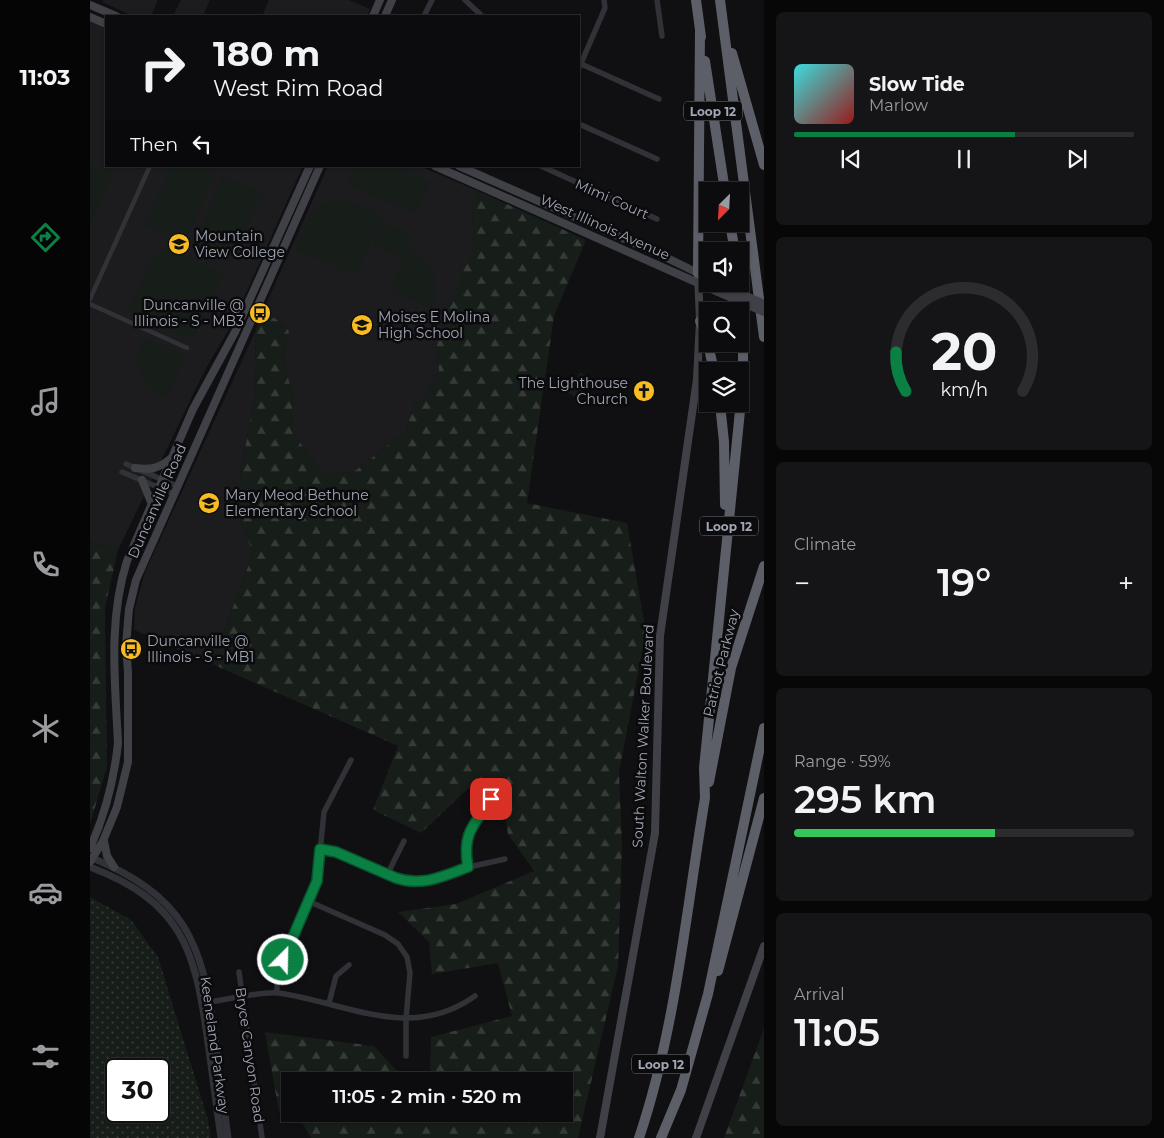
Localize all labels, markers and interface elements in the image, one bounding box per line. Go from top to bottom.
text: 180 m [213,32,320,75]
icon: right [130,35,195,100]
text: 11:03 [20,64,70,91]
text: Slow Tide [869,73,965,96]
text: West Rim Road [213,75,383,102]
text: Marlow [869,96,928,115]
road number: Loop 12 [684,102,742,120]
icon: left [188,130,216,158]
text: Then [130,133,178,156]
icon: previous [837,145,865,173]
icon: pause [950,145,978,173]
icon: next [1063,145,1091,173]
street label: Mimi Court [572,175,652,223]
north arrow [699,182,749,232]
map controls [699,182,749,412]
street label: West Illinois Avenue [537,190,673,264]
icon: directions [28,220,63,255]
place label: Mountain View College [195,227,285,261]
school or university icon: Mountain View College [167,232,191,256]
button: sound [699,242,749,292]
place label: Duncanville @ Illinois - S - MB3 [134,296,244,330]
bus stop icon: Duncanville @ Illinois - S - MB3 [248,301,272,325]
button: search [699,302,749,352]
place label: Moises E Molina High School [378,308,490,342]
school or university icon: Moises E Molina High School [350,313,374,337]
text: 20 [931,320,997,383]
button: layers [699,362,749,412]
place label: The Lighthouse Church [519,374,628,408]
church icon: The Lighthouse Church [632,379,656,403]
text: km/h [940,379,988,400]
icon: music [28,384,63,419]
street label: Duncanville Road [124,441,190,561]
place label: Mary Meod Bethune Elementary School [225,486,369,520]
school or university icon: Mary Meod Bethune Elementary School [197,491,221,515]
road number: Loop 12 [700,516,758,536]
text: Climate [794,535,856,554]
icon: phone [28,547,63,582]
text: 19° [937,559,991,606]
text: − [794,566,810,600]
text: + [1118,566,1134,600]
street label: Patriot Parkway [699,607,743,719]
street label: South Walton Walker Boulevard [628,624,658,848]
place label: Duncanville @ Illinois - S - MB1 [147,632,254,666]
bus stop icon: Duncanville @ Illinois - S - MB1 [119,637,143,661]
icon: climate [28,711,63,746]
text: Range · 59% [794,752,891,771]
text: 295 km [794,776,937,823]
pin [470,778,512,820]
icon: arrive [477,785,505,813]
icon: car [28,875,63,910]
position arrow [256,933,308,985]
street label: Keeneland Parkway [196,975,234,1115]
text: Arrival [794,985,844,1004]
street label: Bryce Canyon Road [232,986,268,1124]
text: 11:05 [794,1009,880,1056]
icon: filters [28,1039,63,1074]
road number: Loop 12 [632,1054,690,1074]
speed limit sign: 30 [105,1058,170,1123]
text: 11:05 · 2 min · 520 m [332,1085,522,1108]

